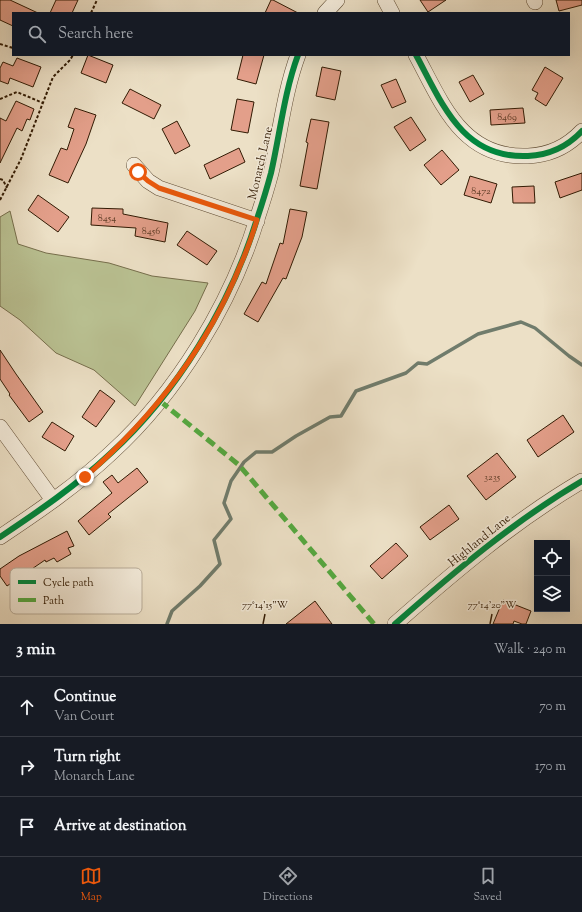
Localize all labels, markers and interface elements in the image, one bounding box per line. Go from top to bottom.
search box [12,12,570,56]
icon: search [26,23,48,45]
text: Search here [58,24,133,45]
house number: 8469 [497,110,517,125]
street label: Monarch Lane [244,124,278,202]
route start [129,163,147,181]
house number: 8472 [471,184,491,199]
house number: 8454 [98,211,116,226]
house number: 8456 [142,224,160,239]
route end [76,468,94,486]
house number: 3235 [484,470,501,485]
street label: Highland Lane [444,510,515,572]
map controls [534,540,570,612]
button: locate [534,540,570,576]
legend [10,568,142,614]
text: Cycle path [43,575,94,591]
button: layers [534,576,570,612]
text: Path [43,593,65,609]
text: 77°14'15"W [242,598,288,613]
text: 77°14'20"W [468,598,516,613]
text: 3 min [16,638,55,662]
text: Walk · 240 m [494,641,566,659]
text: Continue [54,687,116,708]
icon: ahead [16,696,38,718]
text: 70 m [539,698,566,716]
text: Van Court [54,708,114,726]
text: Turn right [54,747,120,768]
icon: right [16,756,38,778]
text: 170 m [535,758,566,776]
text: Monarch Lane [54,768,135,786]
icon: arrive [16,816,38,838]
text: Arrive at destination [54,816,187,837]
tab: Map [80,865,102,905]
tab: Directions [263,865,313,905]
tab: Saved [473,865,502,905]

